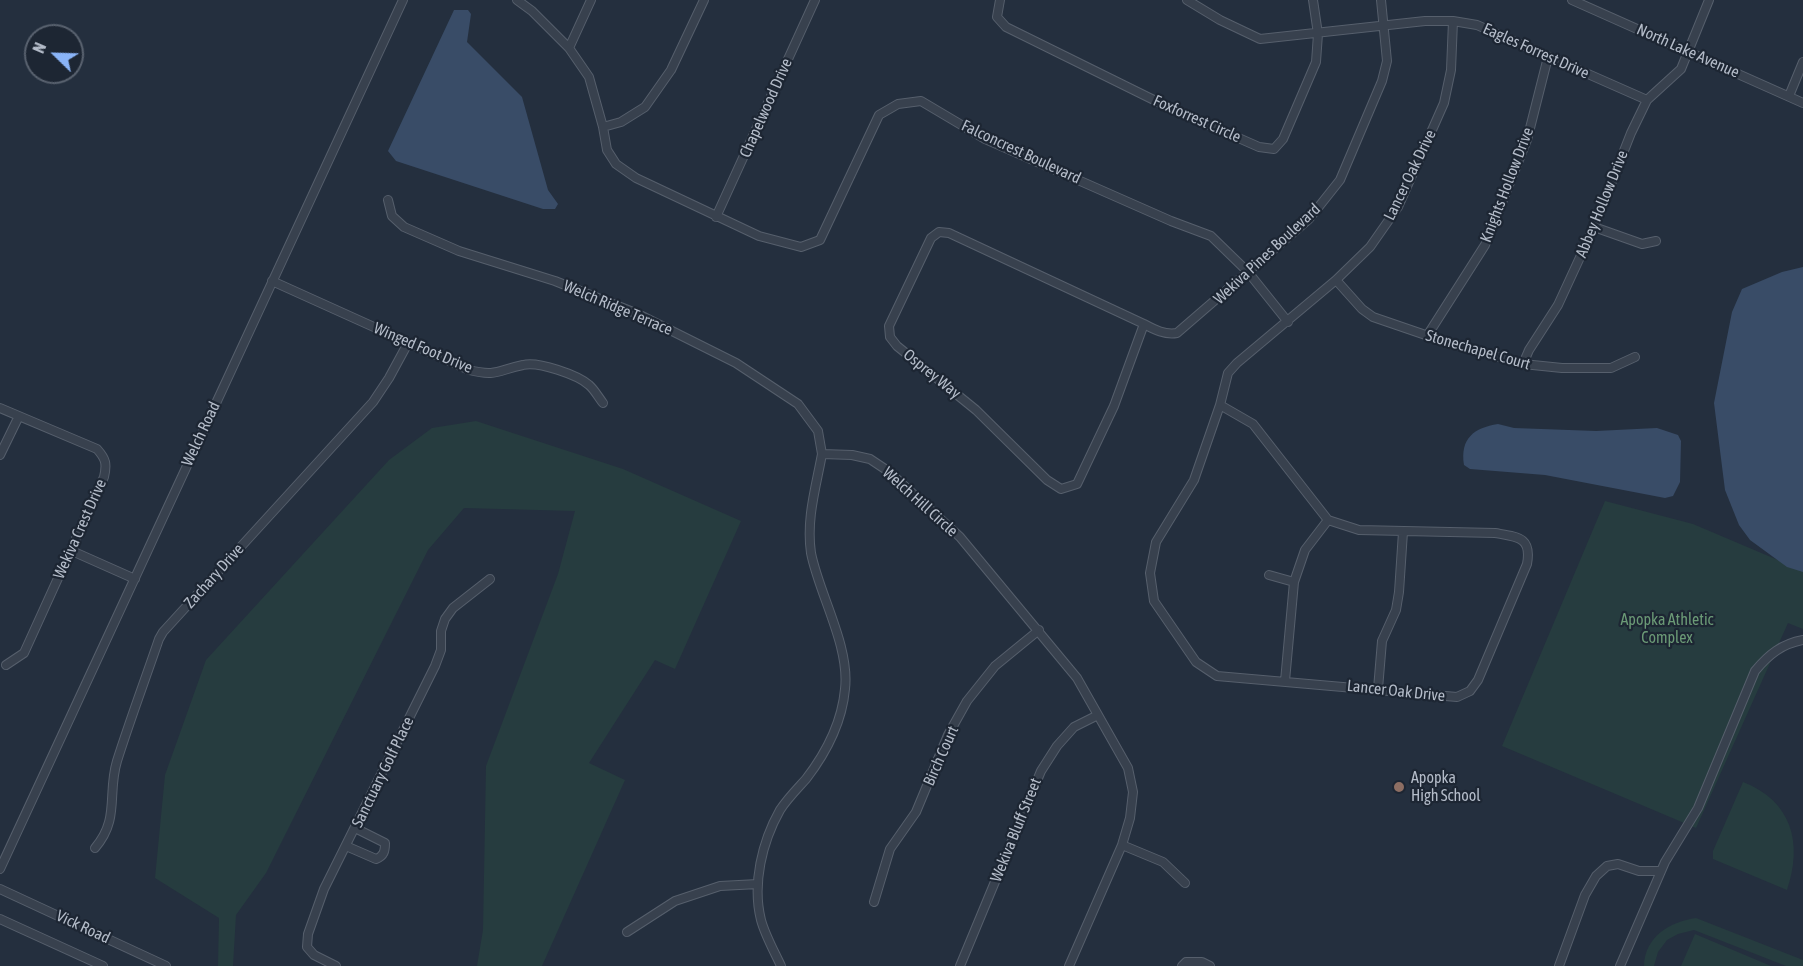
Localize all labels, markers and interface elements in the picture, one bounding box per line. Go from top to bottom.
street label: Eagles Forrest Drive [1480,19,1592,83]
street label: North Lake Avenue [1634,20,1742,82]
north arrow [24,24,84,84]
text: N [29,40,49,56]
street label: Chapelwood Drive [736,55,796,161]
street label: Foxforrest Circle [1150,91,1244,147]
street label: Falconcrest Boulevard [958,116,1084,188]
street label: Knights Hollow Drive [1476,125,1538,245]
street label: Lancer Oak Drive [1380,126,1440,224]
street label: Abbey Hollow Drive [1572,147,1632,261]
street label: Wekiva Pines Boulevard [1210,200,1324,308]
street label: Welch Ridge Terrace [561,276,675,340]
street label: Winged Foot Drive [371,319,475,377]
street label: Stonechapel Court [1424,326,1532,374]
street label: Osprey Way [899,345,965,403]
street label: Welch Road [178,399,224,469]
street label: Welch Hill Circle [878,463,962,541]
street label: Wekiva Crest Drive [49,476,111,582]
street label: Zachary Drive [180,540,248,612]
park label: Apopka Athletic Complex [1621,610,1713,648]
street label: Lancer Oak Drive [1346,676,1446,706]
street label: Sanctuary Golf Place [348,714,418,830]
street label: Birch Court [919,723,963,789]
place label: Apopka High School [1411,768,1480,806]
street label: Wekiva Bluff Street [986,775,1046,885]
marker: Apopka High School [1392,780,1406,794]
street label: Vick Road [53,906,113,948]

